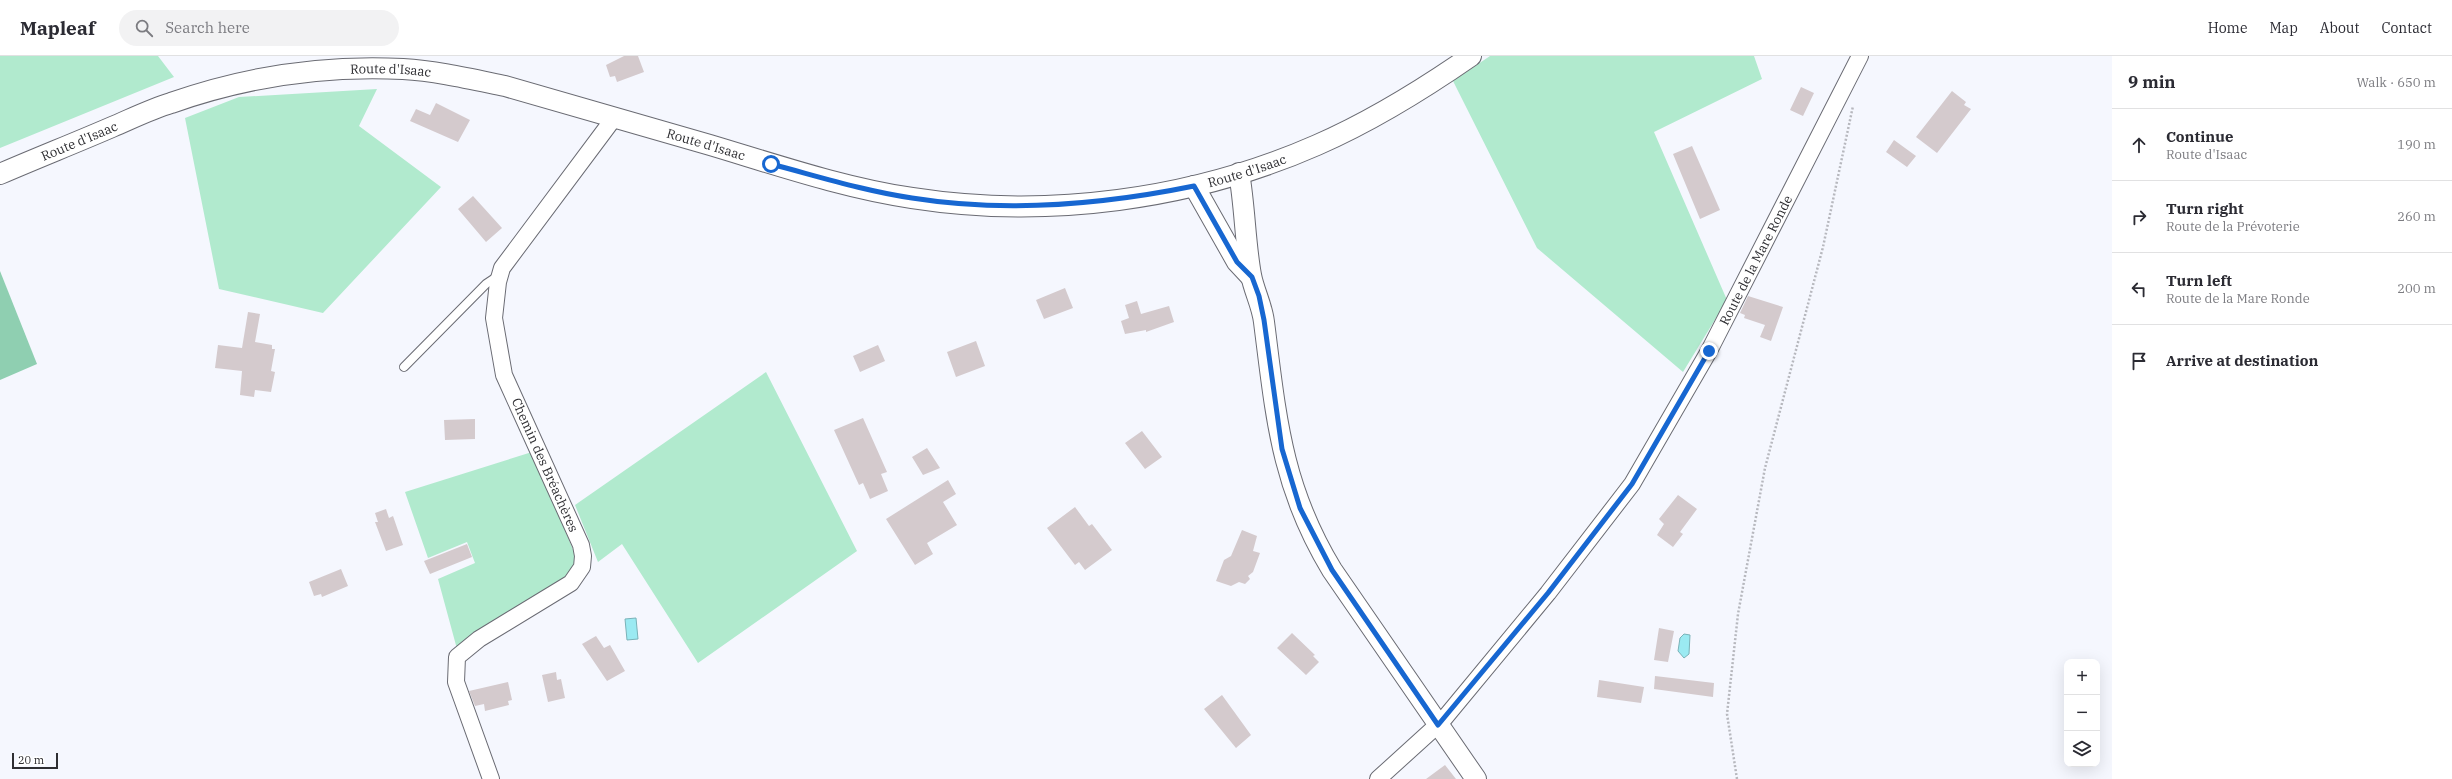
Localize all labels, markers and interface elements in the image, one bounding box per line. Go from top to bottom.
search box [119,10,399,46]
text: Mapleaf [20,16,95,40]
icon: search [133,17,155,39]
text: Search here [165,18,250,37]
text: Home [2208,19,2247,37]
text: Map [2269,19,2298,37]
text: About [2320,19,2359,37]
text: Contact [2381,19,2432,37]
street label: Route d'Isaac [350,60,433,80]
text: 9 min [2128,71,2176,93]
text: Walk · 650 m [2357,74,2436,91]
street label: Route d'Isaac [38,117,120,164]
street label: Route d'Isaac [665,124,748,164]
text: Continue [2166,127,2233,146]
icon: ahead [2128,134,2150,156]
text: 190 m [2397,136,2436,153]
text: Route d'Isaac [2166,146,2247,163]
street label: Route d'Isaac [1206,150,1289,191]
route start [762,155,780,173]
street label: Route de la Mare Ronde [1715,192,1796,328]
text: Turn right [2166,199,2244,218]
icon: right [2128,206,2150,228]
text: 260 m [2397,208,2436,225]
text: Route de la Prévoterie [2166,218,2300,235]
text: Turn left [2166,271,2232,290]
icon: left [2128,278,2150,300]
text: 200 m [2397,280,2436,297]
text: Route de la Mare Ronde [2166,290,2310,307]
route end [1700,342,1718,360]
icon: arrive [2128,350,2150,372]
text: Arrive at destination [2166,351,2318,370]
street label: Chemin des Bréachères [508,395,582,535]
map controls [2064,659,2100,767]
button: + [2064,659,2100,695]
button: − [2064,695,2100,731]
button: layers [2064,731,2100,767]
scale bar [12,751,58,770]
text: 20 m [18,753,44,767]

